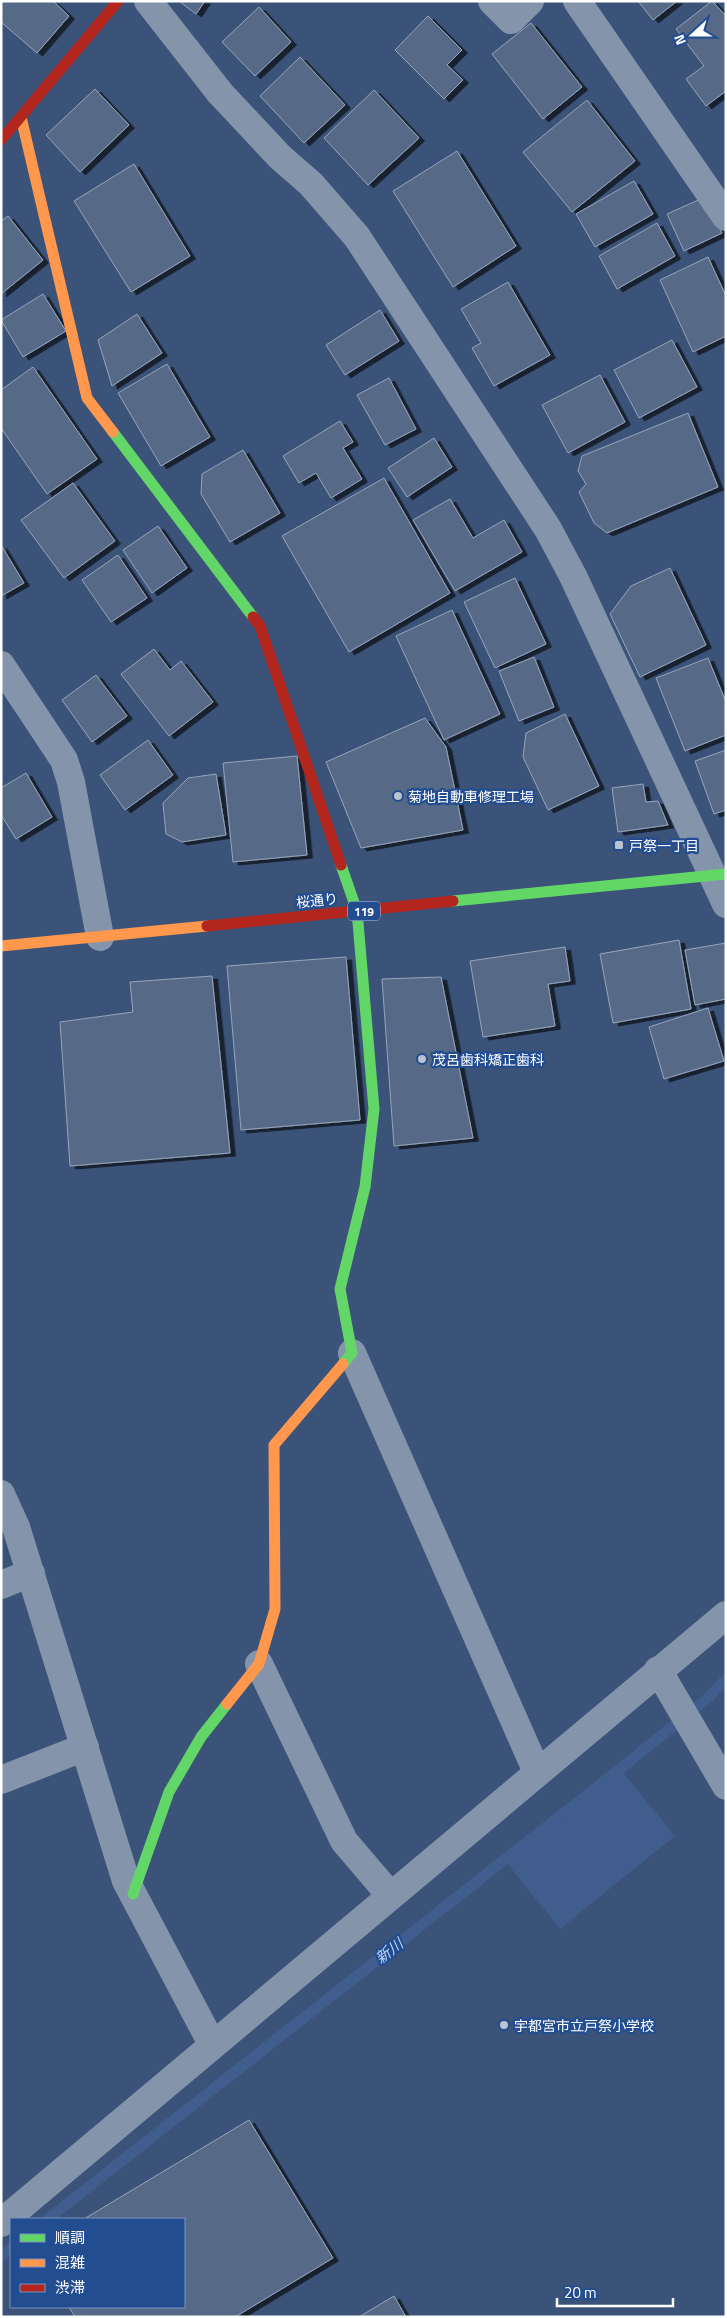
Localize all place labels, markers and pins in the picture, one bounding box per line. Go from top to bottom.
place label: 菊地自動車修理工場 [408,786,534,807]
marker: 菊地自動車修理工場 [392,790,404,802]
place label: 戸祭一丁目 [629,835,699,856]
marker: 戸祭一丁目 [613,839,625,851]
place label: 茂呂歯科矯正歯科 [432,1049,544,1070]
marker: 茂呂歯科矯正歯科 [416,1053,428,1065]
place label: 宇都宮市立戸祭小学校 [514,2015,654,2036]
marker: 宇都宮市立戸祭小学校 [498,2019,510,2031]

